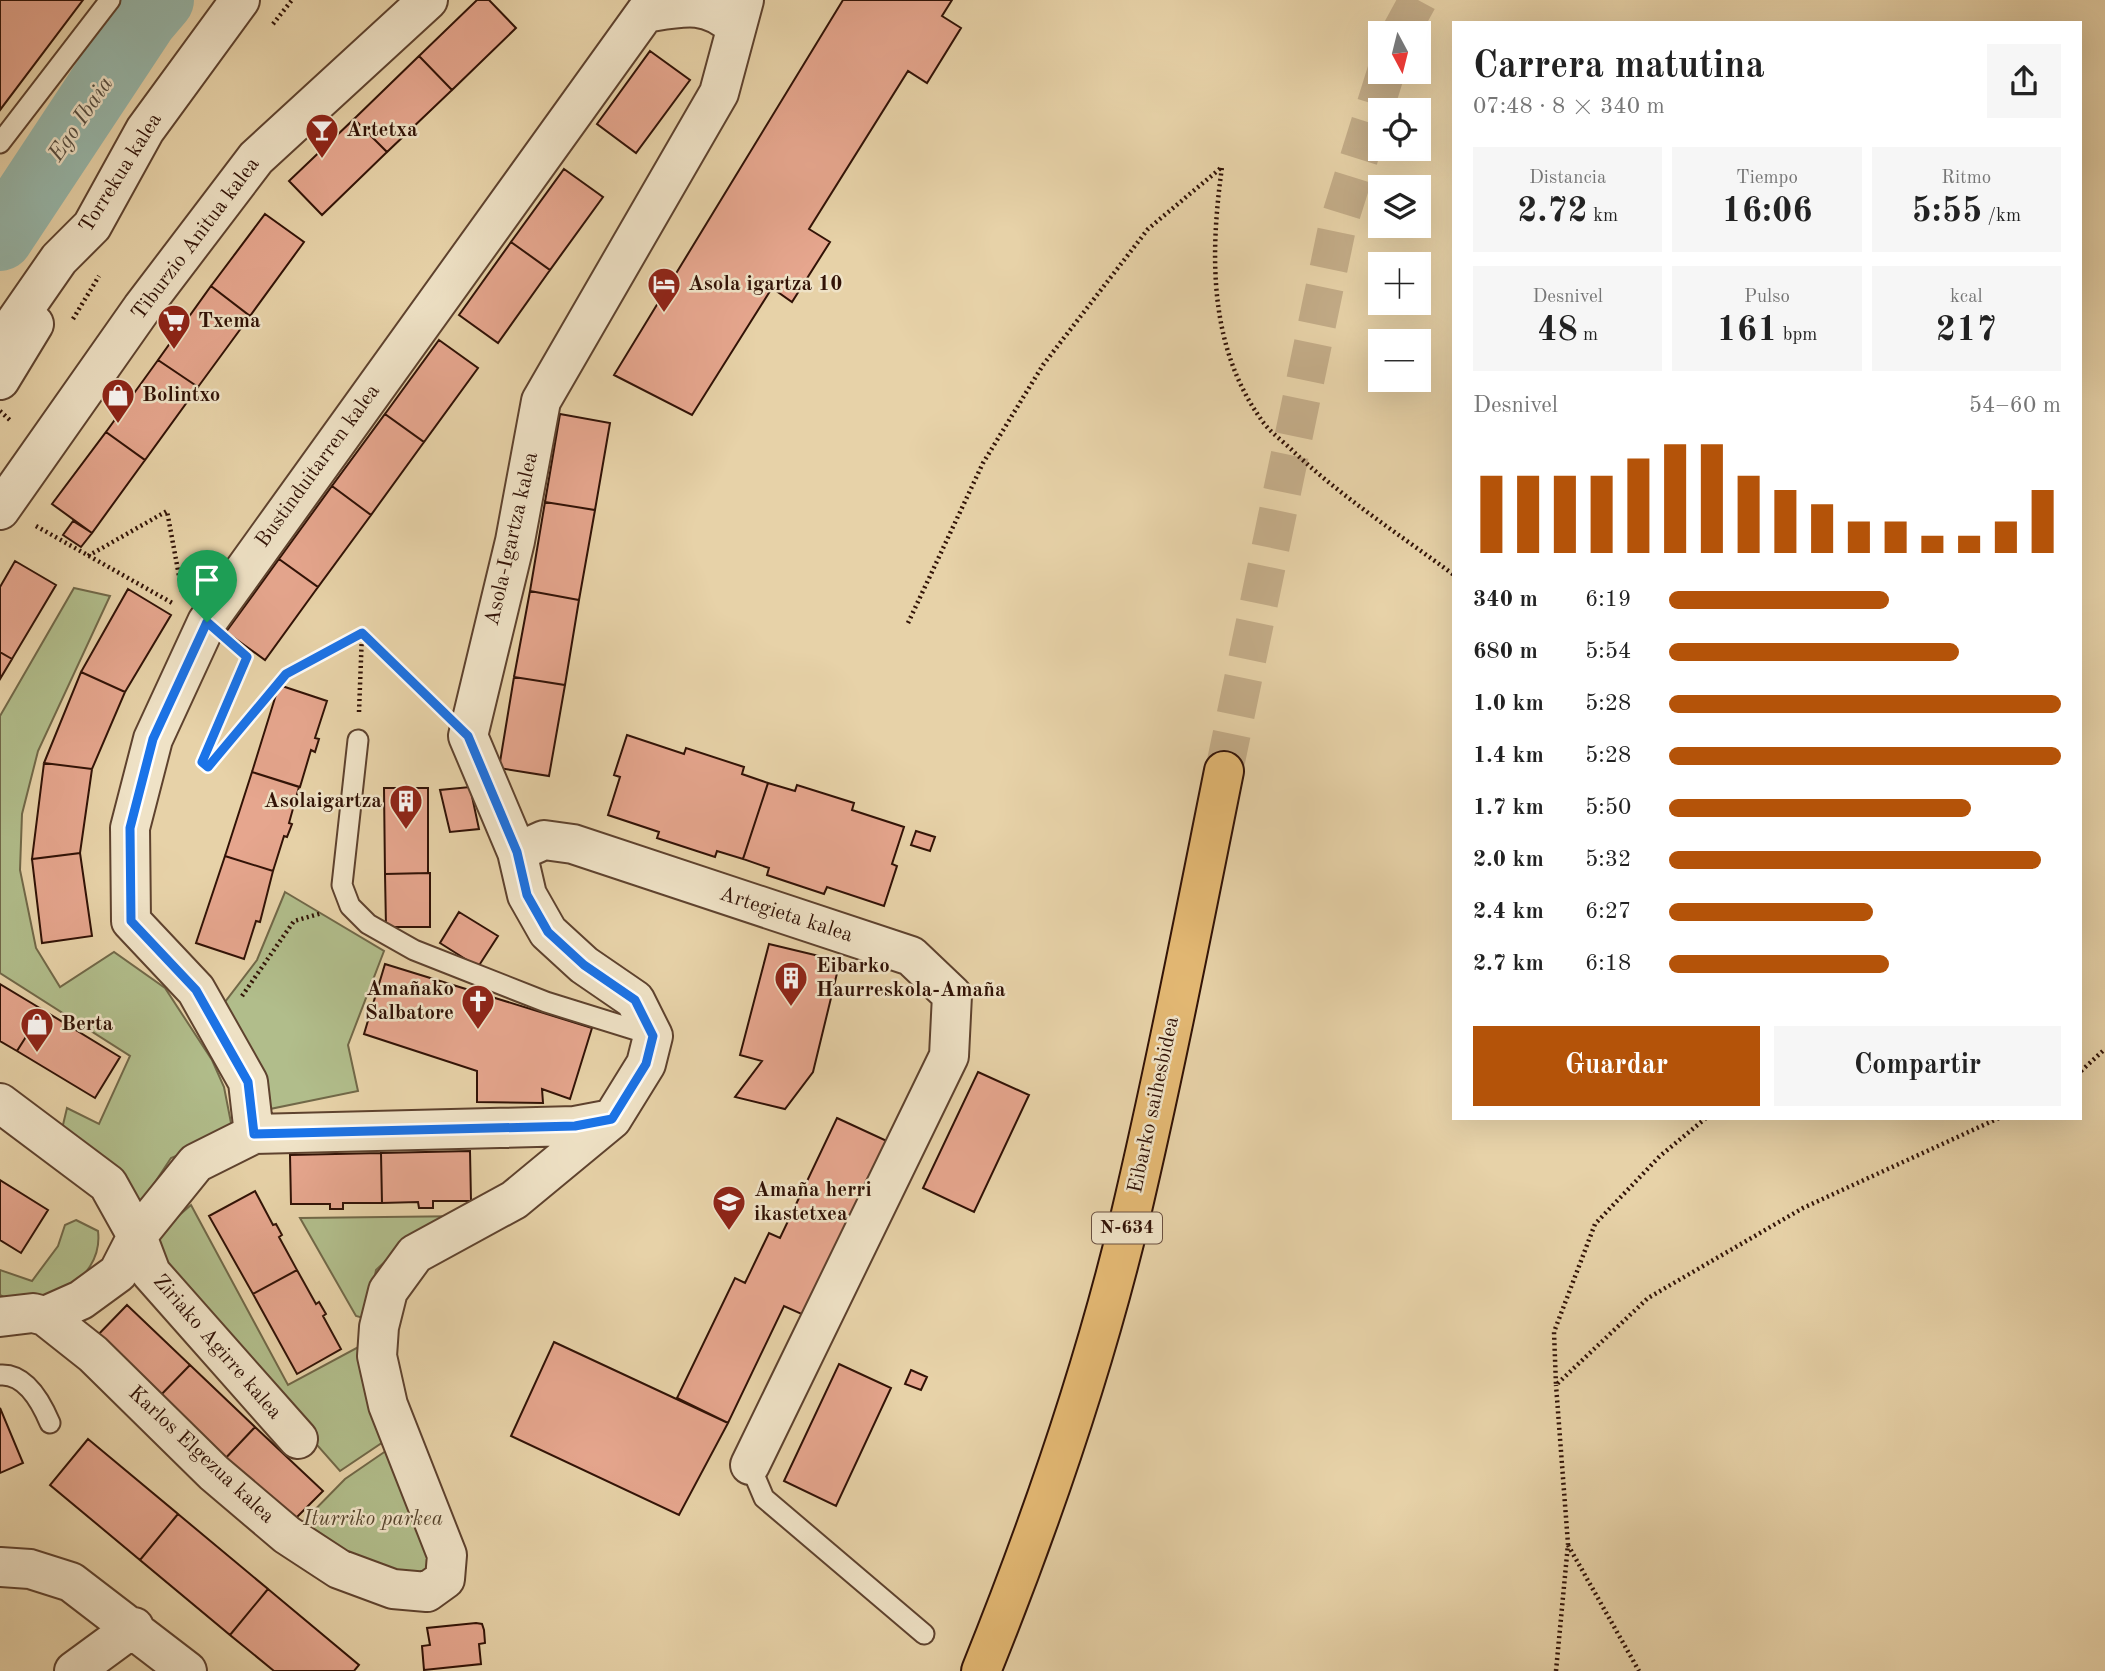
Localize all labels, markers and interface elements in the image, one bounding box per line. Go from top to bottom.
north arrow [1368,21,1432,84]
map controls [1368,21,1431,392]
button: share [1987,44,2061,118]
text: Carrera matutina [1473,48,1765,86]
water label: Ego Ibaia [44,72,118,167]
text: 07:48 · 8 × 340 m [1473,95,1665,118]
button: locate [1368,98,1431,161]
street label: Torrekua kalea [76,110,166,236]
bar icon: Artetxa [303,111,341,160]
place label: Artetxa [346,120,418,141]
street label: Tiburzio Anitua kalea [128,154,264,324]
text: Distancia [1529,169,1606,188]
text: Tiempo [1736,169,1798,188]
text: Ritmo [1941,169,1991,188]
button: layers [1368,175,1431,238]
text: 2.72 [1517,194,1588,229]
text: 16:06 [1721,194,1813,229]
text: 5:55 [1912,194,1982,229]
text: km [1588,207,1618,226]
text: /km [1982,207,2021,226]
button: + [1368,252,1431,315]
hotel icon: Asola igartza 10 [645,265,683,314]
place label: Asola igartza 10 [688,274,842,295]
text: Desnivel [1533,288,1603,307]
text: Pulso [1744,288,1790,307]
text: kcal [1950,288,1983,307]
supermarket icon: Txema [155,302,193,351]
place label: Txema [198,311,261,332]
text: 48 [1537,313,1578,348]
text: 161 [1717,313,1777,348]
text: 217 [1936,313,1997,348]
text: m [1578,326,1598,345]
text: bpm [1777,326,1817,345]
button: − [1368,329,1431,392]
shop icon: Bolintxo [99,376,137,425]
street label: Bustinduitarren kalea [252,381,384,551]
place label: Bolintxo [142,385,220,406]
text: Desnivel [1473,394,1558,417]
text: 54–60 m [1969,394,2061,417]
street label: Asola-Igartza kalea [482,450,542,628]
pin [177,550,237,622]
icon: arrive [188,561,226,599]
text: 340 m [1473,588,1538,611]
text: 6:19 [1585,588,1631,611]
text: 680 m [1473,640,1538,663]
text: 5:54 [1585,640,1631,663]
text: 1.0 km [1473,692,1544,715]
text: 5:28 [1585,692,1631,715]
text: 1.4 km [1473,744,1544,767]
text: 5:28 [1585,744,1631,767]
building icon: Asolaigartza [387,782,425,831]
place label: Asolaigartza [264,791,382,812]
text: 1.7 km [1473,796,1544,819]
text: 5:50 [1585,796,1631,819]
text: 2.0 km [1473,848,1544,871]
text: 5:32 [1585,848,1631,871]
street label: Artegieta kalea [717,884,855,946]
text: 2.4 km [1473,900,1544,923]
text: 6:27 [1585,900,1631,923]
text: 2.7 km [1473,952,1544,975]
text: 6:18 [1585,952,1631,975]
place label: Eibarko Haurreskola-Amaña [816,956,1006,1001]
building icon: Eibarko Haurreskola-Amaña [772,959,810,1008]
place label: Amañako Salbatore [365,979,454,1024]
church icon: Amañako Salbatore [459,982,497,1031]
shop icon: Berta [18,1005,56,1054]
place label: Berta [61,1014,114,1035]
street label: Eibarko saihesbidea [1125,1015,1183,1195]
button: Guardar [1473,1026,1760,1106]
button: Compartir [1774,1026,2061,1106]
place label: Amaña herri ikastetxea [754,1180,872,1225]
school or university icon: Amaña herri ikastetxea [710,1183,748,1232]
road number: N-634 [1092,1212,1162,1244]
street label: Ziriako Agirre kalea [149,1271,285,1423]
street label: Karlos Elgezua kalea [124,1382,278,1528]
park label: Iturriko parkea [302,1509,443,1530]

